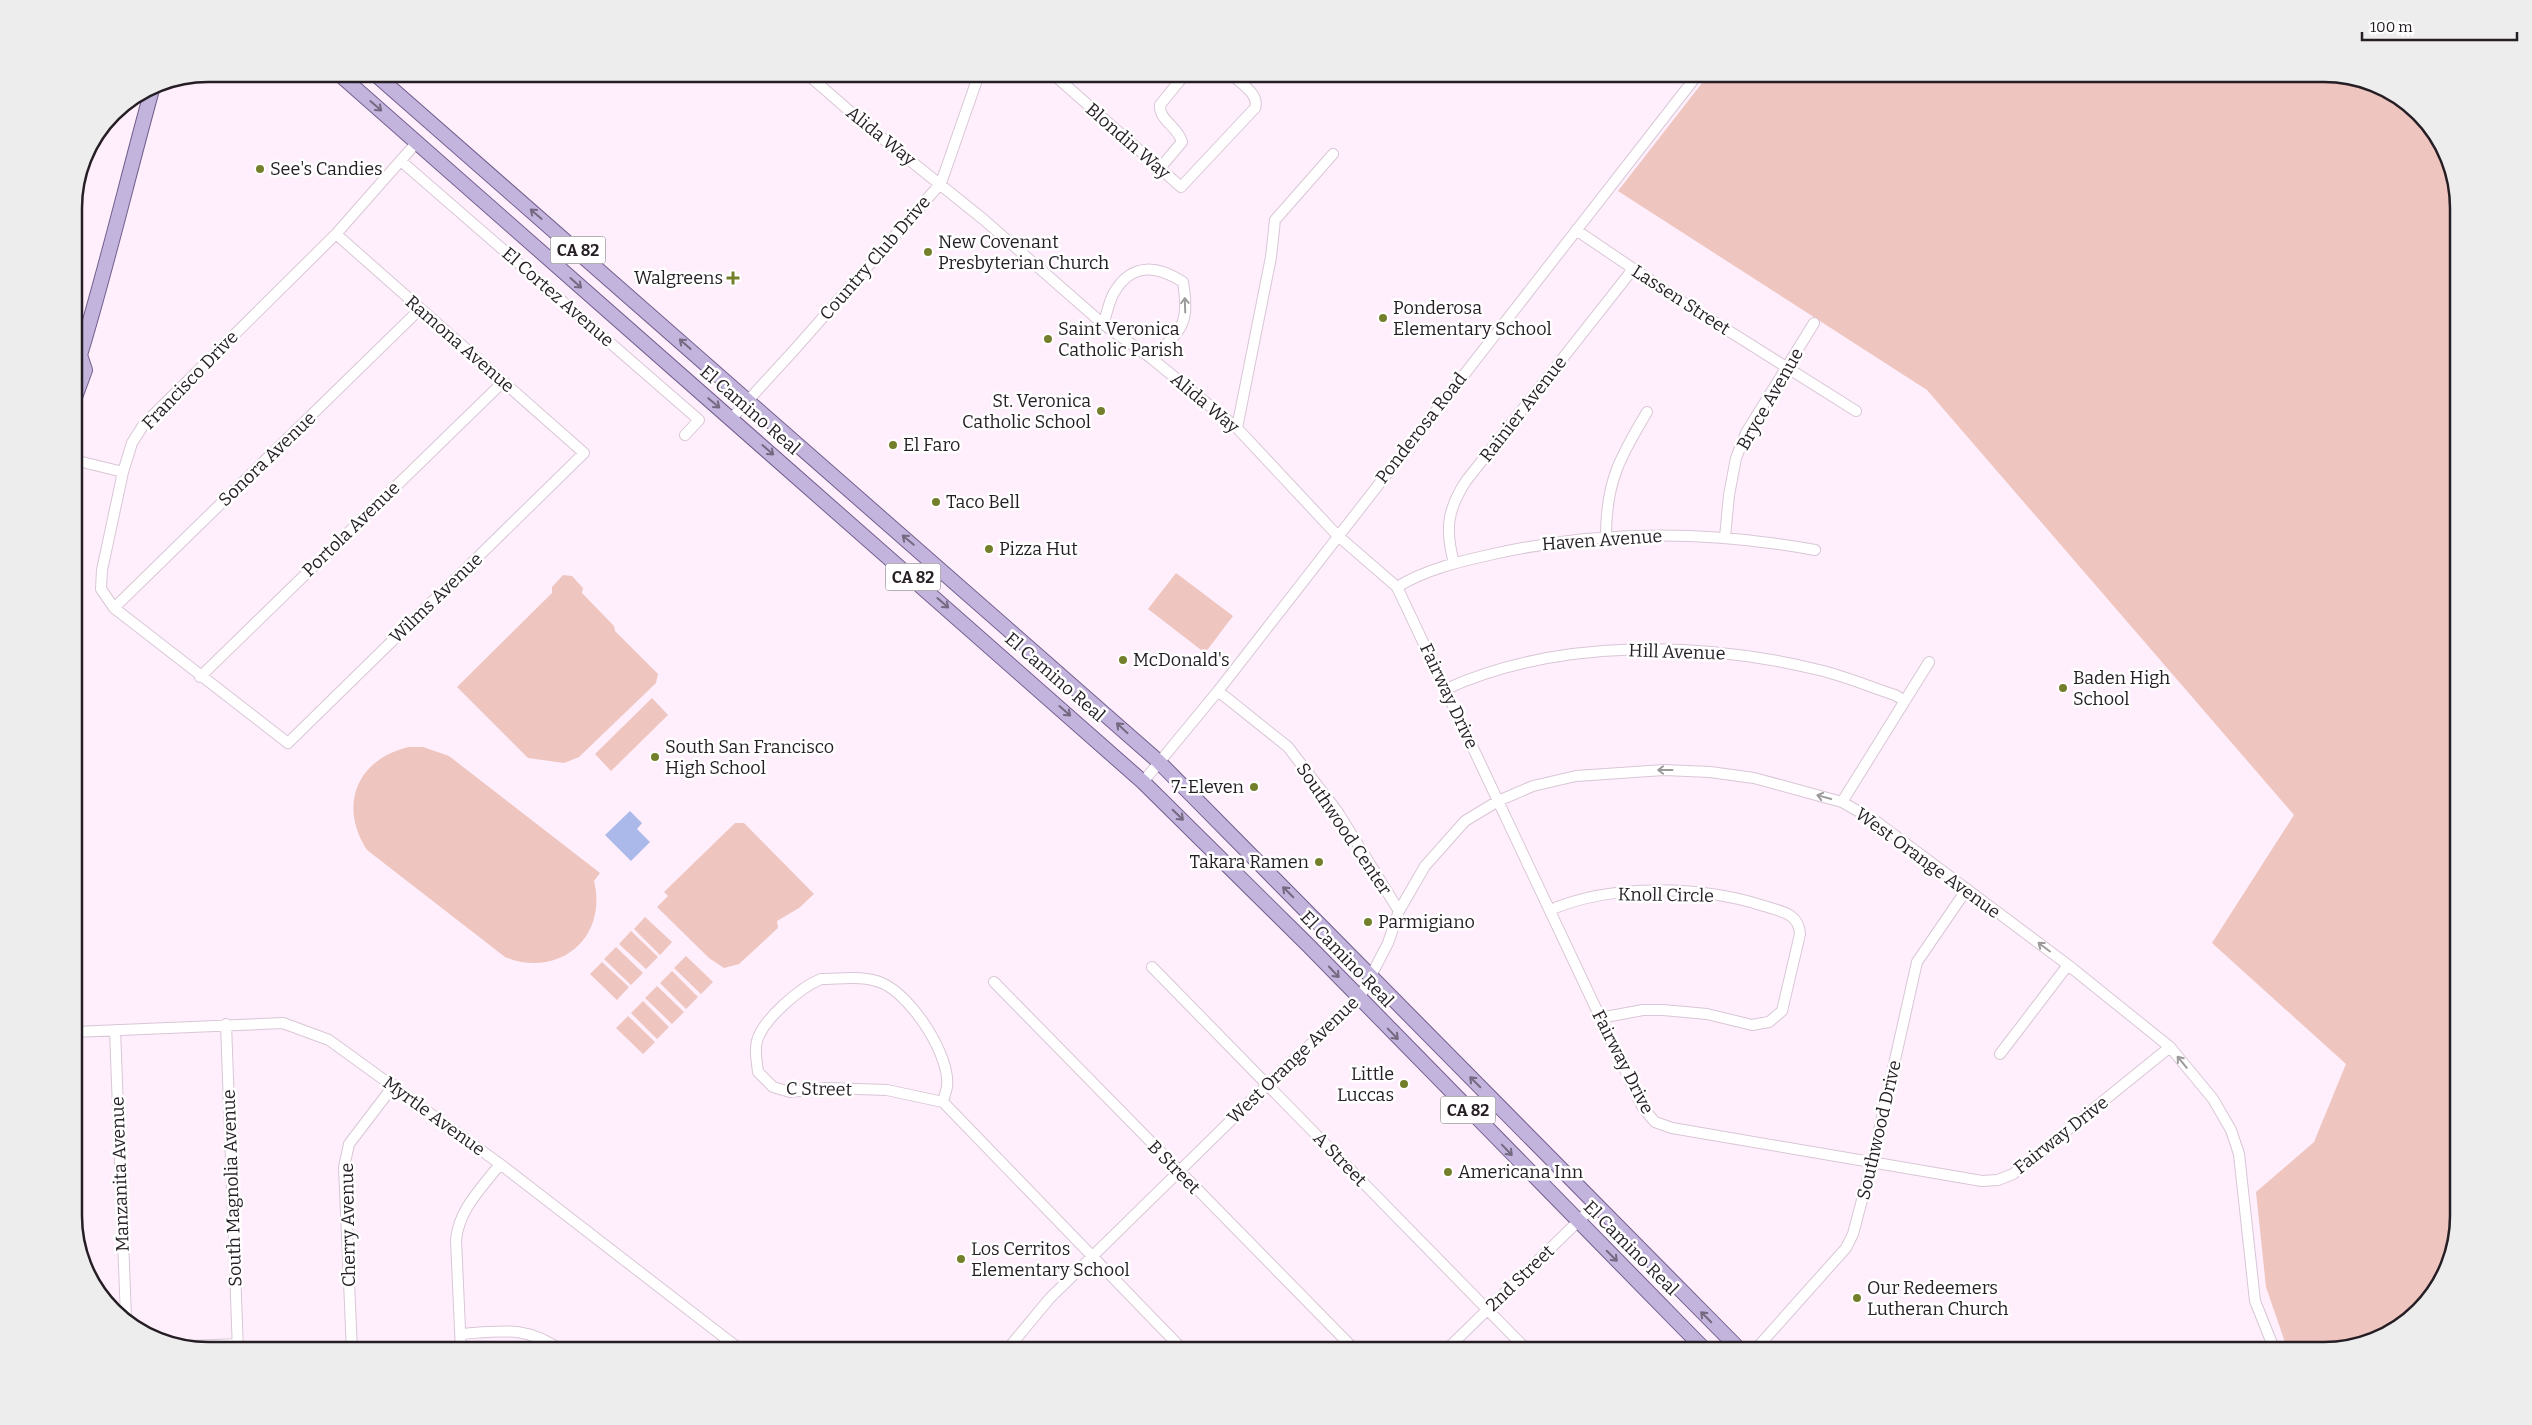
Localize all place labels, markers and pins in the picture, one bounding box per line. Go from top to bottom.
place label: See's Candies [270,158,383,180]
marker: See's Candies [254,163,266,175]
place label: New Covenant Presbyterian Church [938,231,1109,274]
marker: New Covenant Presbyterian Church [922,246,934,258]
place label: Walgreens [634,267,723,289]
marker: Walgreens [727,272,739,284]
place label: Ponderosa Elementary School [1393,297,1552,340]
marker: Ponderosa Elementary School [1377,312,1389,324]
place label: Saint Veronica Catholic Parish [1058,318,1183,361]
marker: Saint Veronica Catholic Parish [1042,333,1054,345]
place label: St. Veronica Catholic School [962,390,1091,433]
marker: St. Veronica Catholic School [1095,405,1107,417]
place label: El Faro [903,434,960,456]
marker: El Faro [887,439,899,451]
place label: Taco Bell [946,491,1020,513]
marker: Taco Bell [930,496,942,508]
place label: Pizza Hut [999,538,1078,560]
marker: Pizza Hut [983,543,995,555]
place label: McDonald's [1133,649,1230,671]
marker: McDonald's [1117,654,1129,666]
place label: Baden High School [2073,667,2170,710]
marker: Baden High School [2057,682,2069,694]
place label: South San Francisco High School [665,736,834,779]
marker: South San Francisco High School [649,751,661,763]
place label: 7-Eleven [1171,776,1245,798]
marker: 7-Eleven [1248,781,1260,793]
place label: Takara Ramen [1189,851,1310,873]
marker: Takara Ramen [1313,856,1325,868]
place label: Parmigiano [1378,911,1475,933]
marker: Parmigiano [1362,916,1374,928]
place label: Little Luccas [1337,1063,1394,1106]
marker: Little Luccas [1398,1078,1410,1090]
place label: Americana Inn [1458,1161,1584,1183]
marker: Americana Inn [1442,1166,1454,1178]
place label: Los Cerritos Elementary School [971,1238,1130,1281]
marker: Los Cerritos Elementary School [955,1253,967,1265]
place label: Our Redeemers Lutheran Church [1867,1277,2009,1320]
marker: Our Redeemers Lutheran Church [1851,1292,1863,1304]

